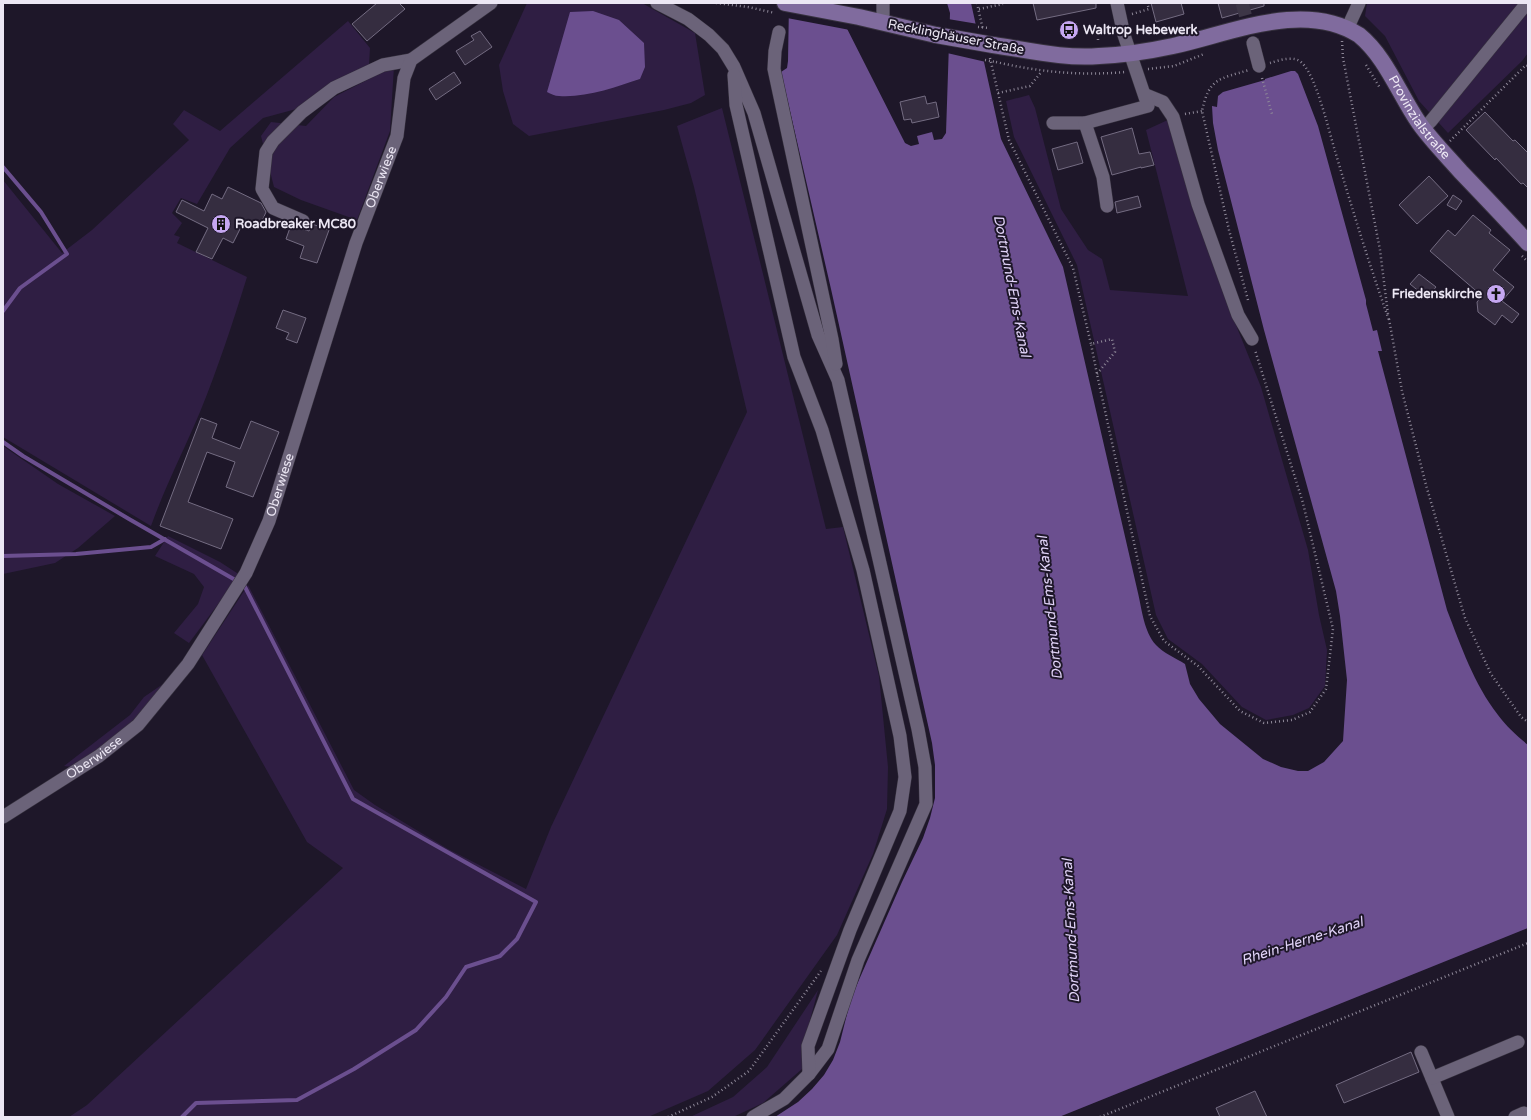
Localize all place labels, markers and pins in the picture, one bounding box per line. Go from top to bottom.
bus stop icon: Waltrop Hebewerk [1058,19,1080,41]
place label: Waltrop Hebewerk [1083,22,1198,38]
building icon: Roadbreaker MC80 [210,213,232,235]
place label: Roadbreaker MC80 [235,216,356,232]
church icon: Friedenskirche [1485,283,1507,305]
place label: Friedenskirche [1392,286,1483,302]

